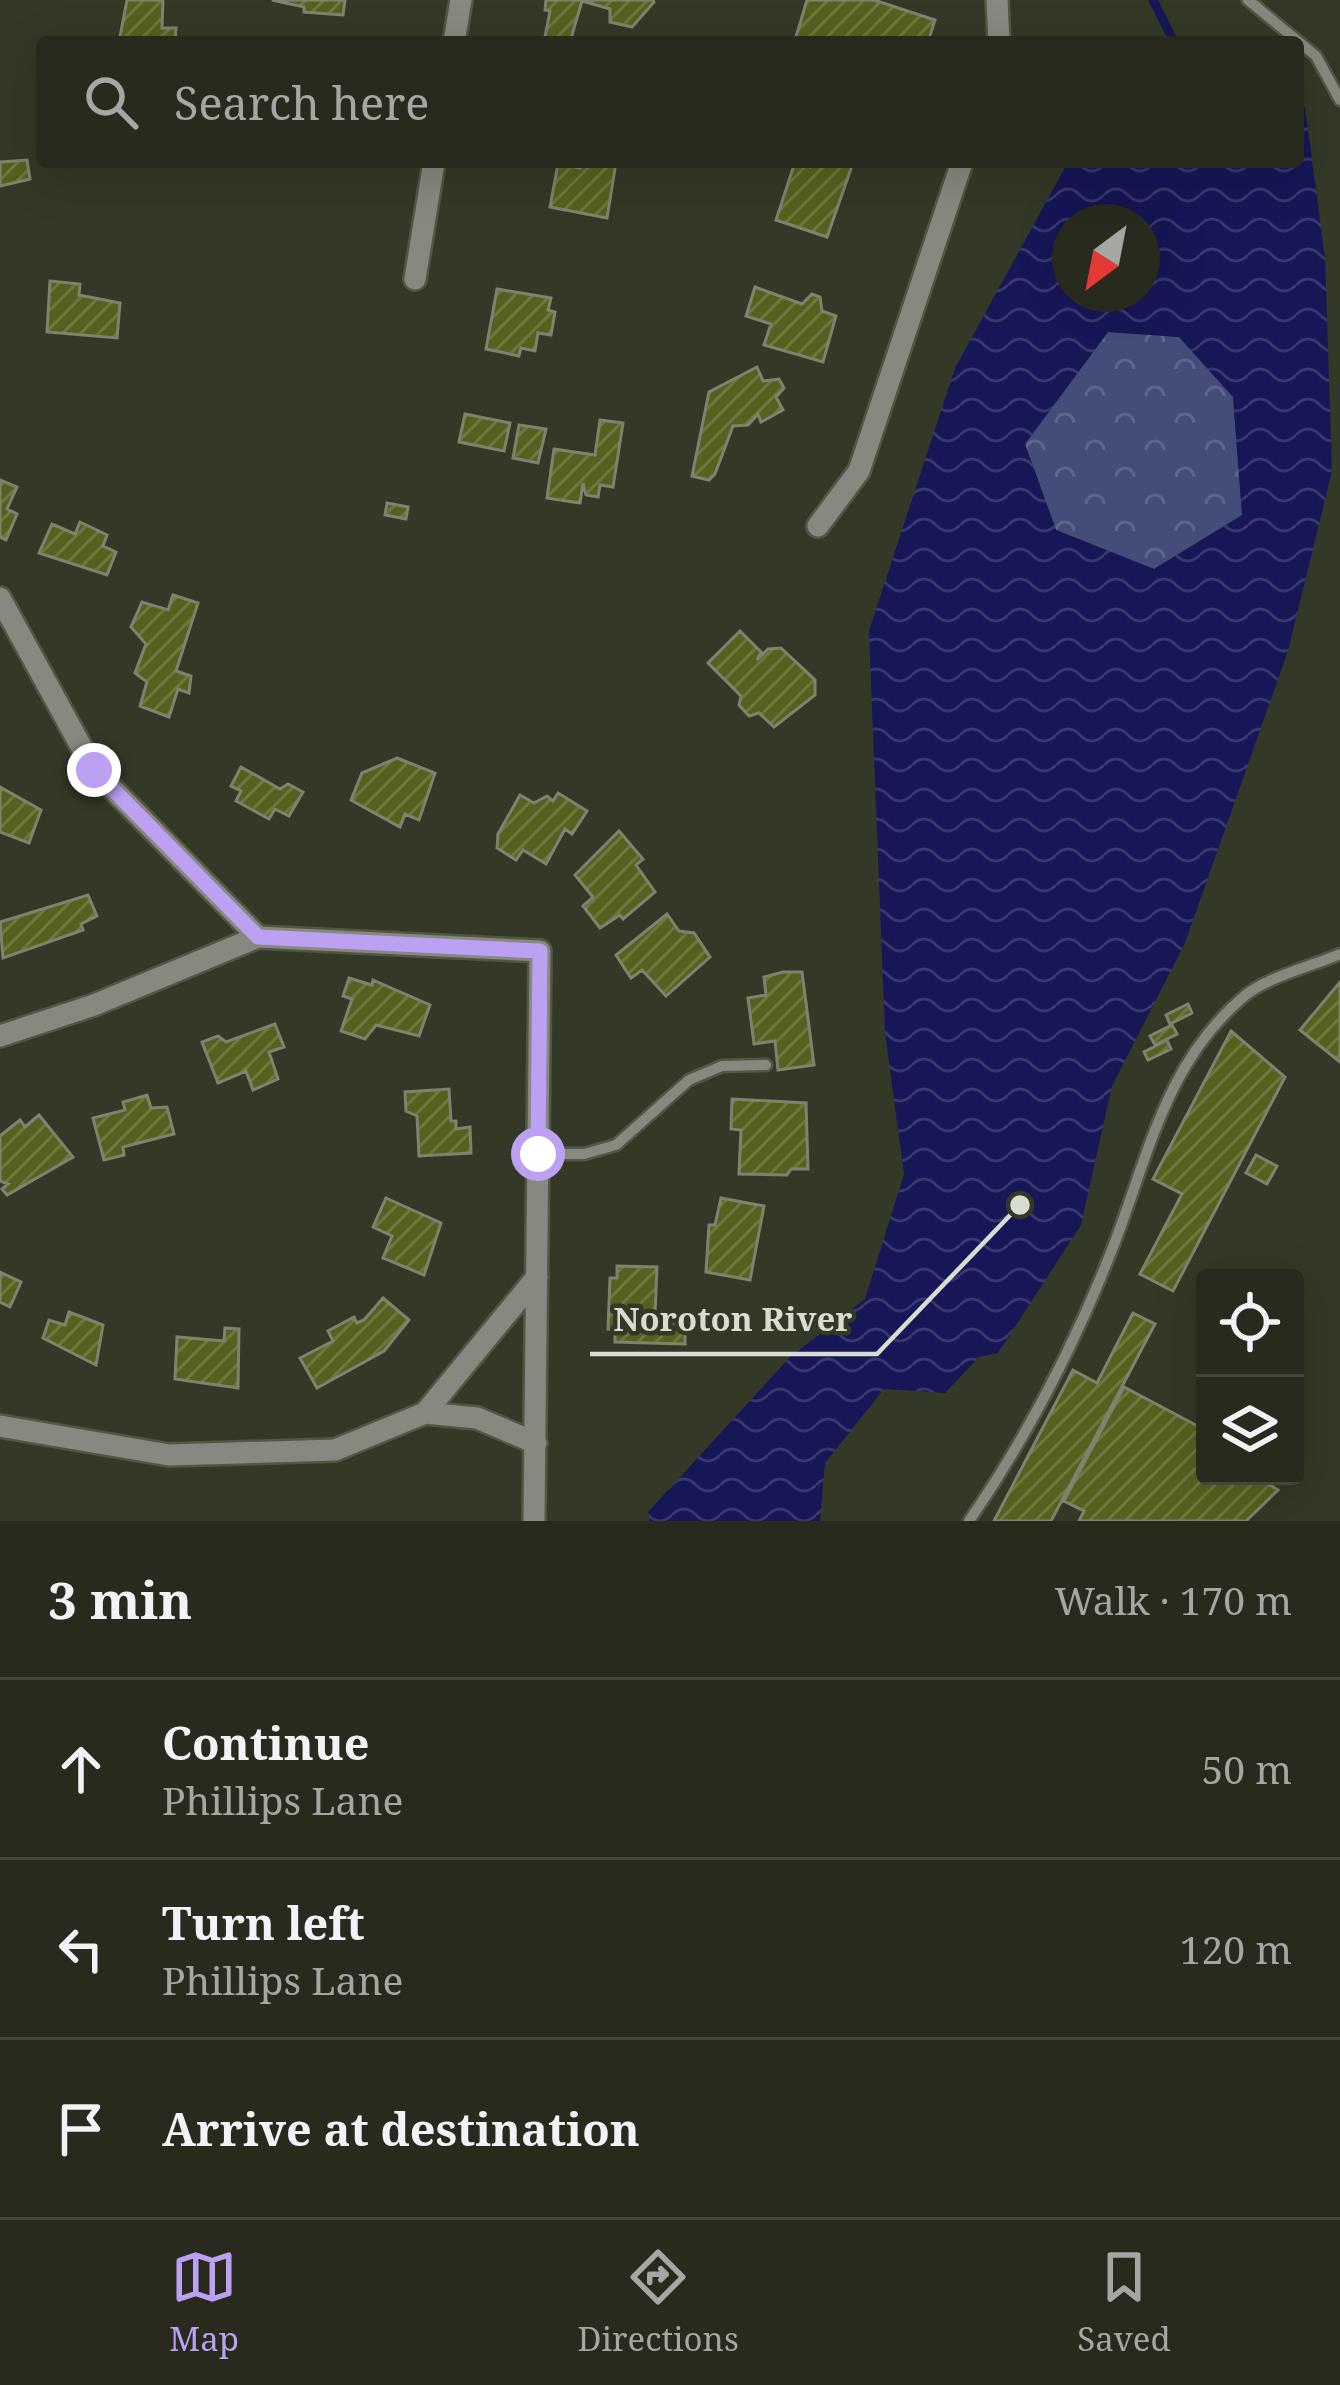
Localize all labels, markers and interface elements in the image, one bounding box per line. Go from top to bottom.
search box [36,36,1304,168]
icon: search [78,69,144,135]
text: Search here [174,72,429,133]
north arrow [1052,204,1160,312]
route end [67,743,121,797]
route start [511,1127,565,1181]
map controls [1196,1269,1304,1485]
button: locate [1196,1269,1304,1377]
callout: Noroton River [590,1285,877,1354]
text: Noroton River [613,1296,853,1341]
button: layers [1196,1377,1304,1485]
text: 3 min [48,1564,192,1634]
text: Walk · 170 m [1055,1573,1292,1626]
text: Continue [162,1712,370,1773]
icon: ahead [48,1736,114,1802]
text: 50 m [1201,1742,1292,1795]
text: Phillips Lane [162,1773,403,1826]
text: Turn left [162,1892,365,1953]
icon: left [48,1916,114,1982]
text: 120 m [1180,1922,1292,1975]
text: Phillips Lane [162,1953,403,2006]
icon: arrive [48,2096,114,2162]
text: Arrive at destination [162,2098,640,2159]
tab: Map [169,2244,239,2361]
tab: Directions [577,2244,739,2361]
tab: Saved [1077,2244,1171,2361]

